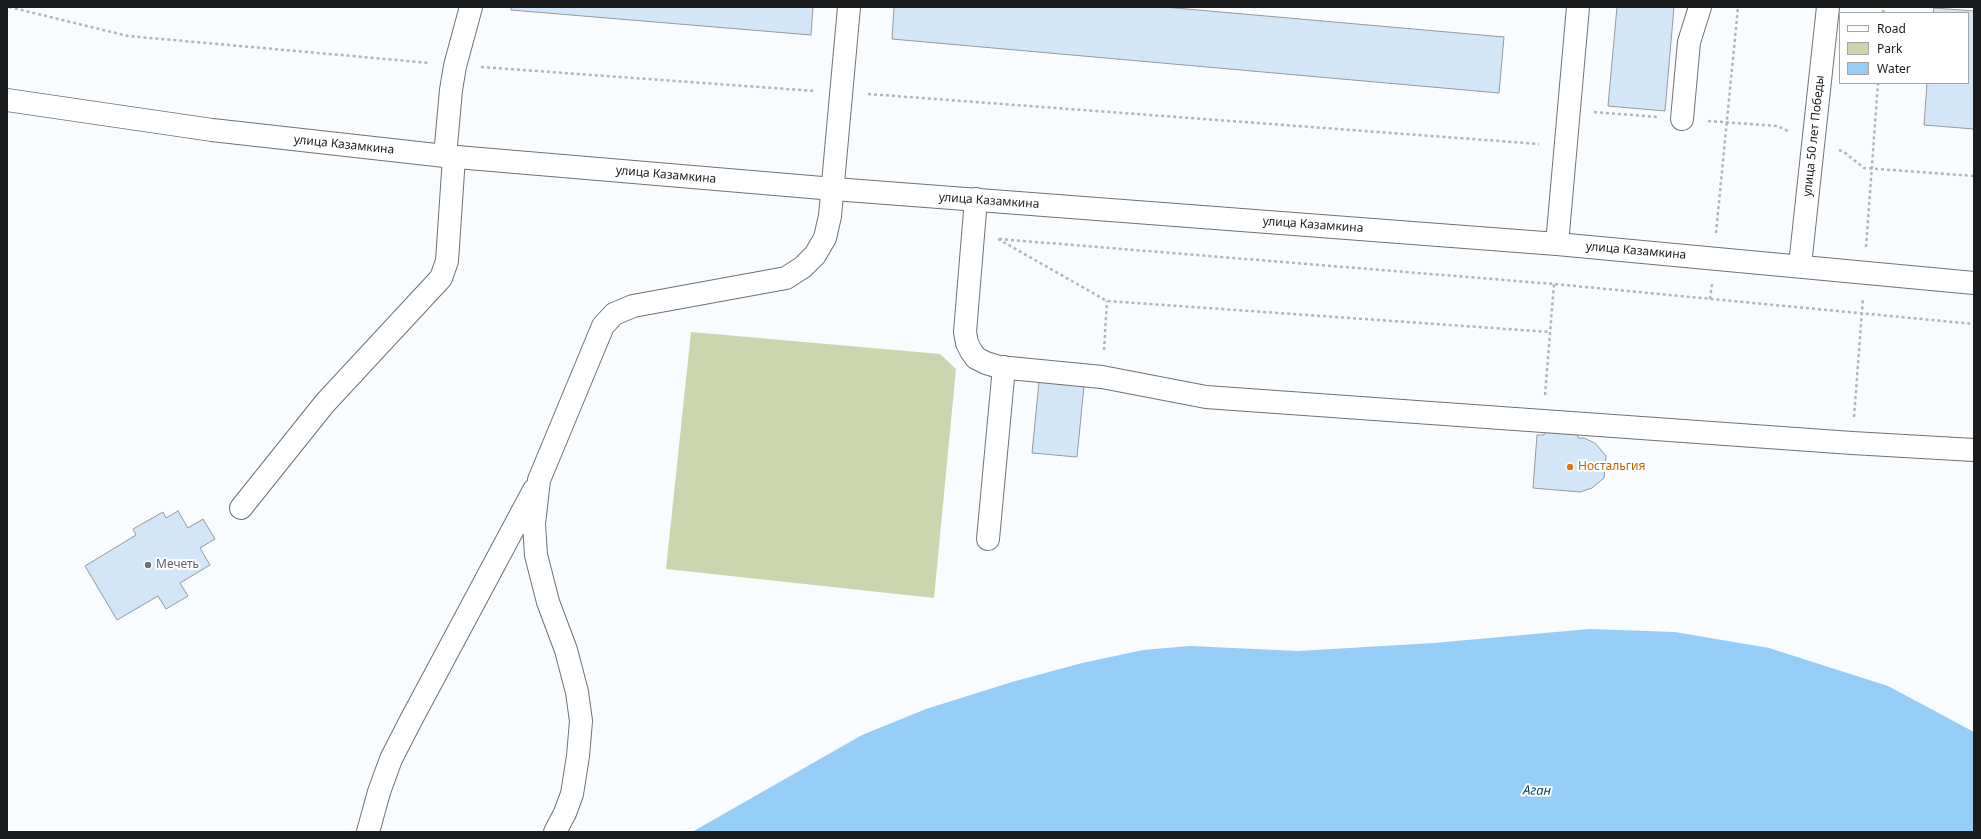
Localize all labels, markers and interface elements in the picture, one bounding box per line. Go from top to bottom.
legend [1839,12,1969,84]
text: Road [1877,20,1906,37]
text: Park [1877,40,1902,57]
text: Water [1877,60,1911,77]
street label: улица 50 лет Победы [1800,74,1828,198]
street label: улица Казамкина [293,133,395,157]
street label: улица Казамкина [615,163,717,187]
street label: улица Казамкина [938,190,1040,212]
street label: улица Казамкина [1262,214,1364,236]
street label: улица Казамкина [1585,239,1687,263]
place label: Ностальгия [1578,460,1645,474]
marker: Ностальгия [1565,462,1575,472]
place label: Мечеть [156,558,199,572]
marker: Мечеть [143,560,153,570]
water label: Аган [1523,783,1551,799]

